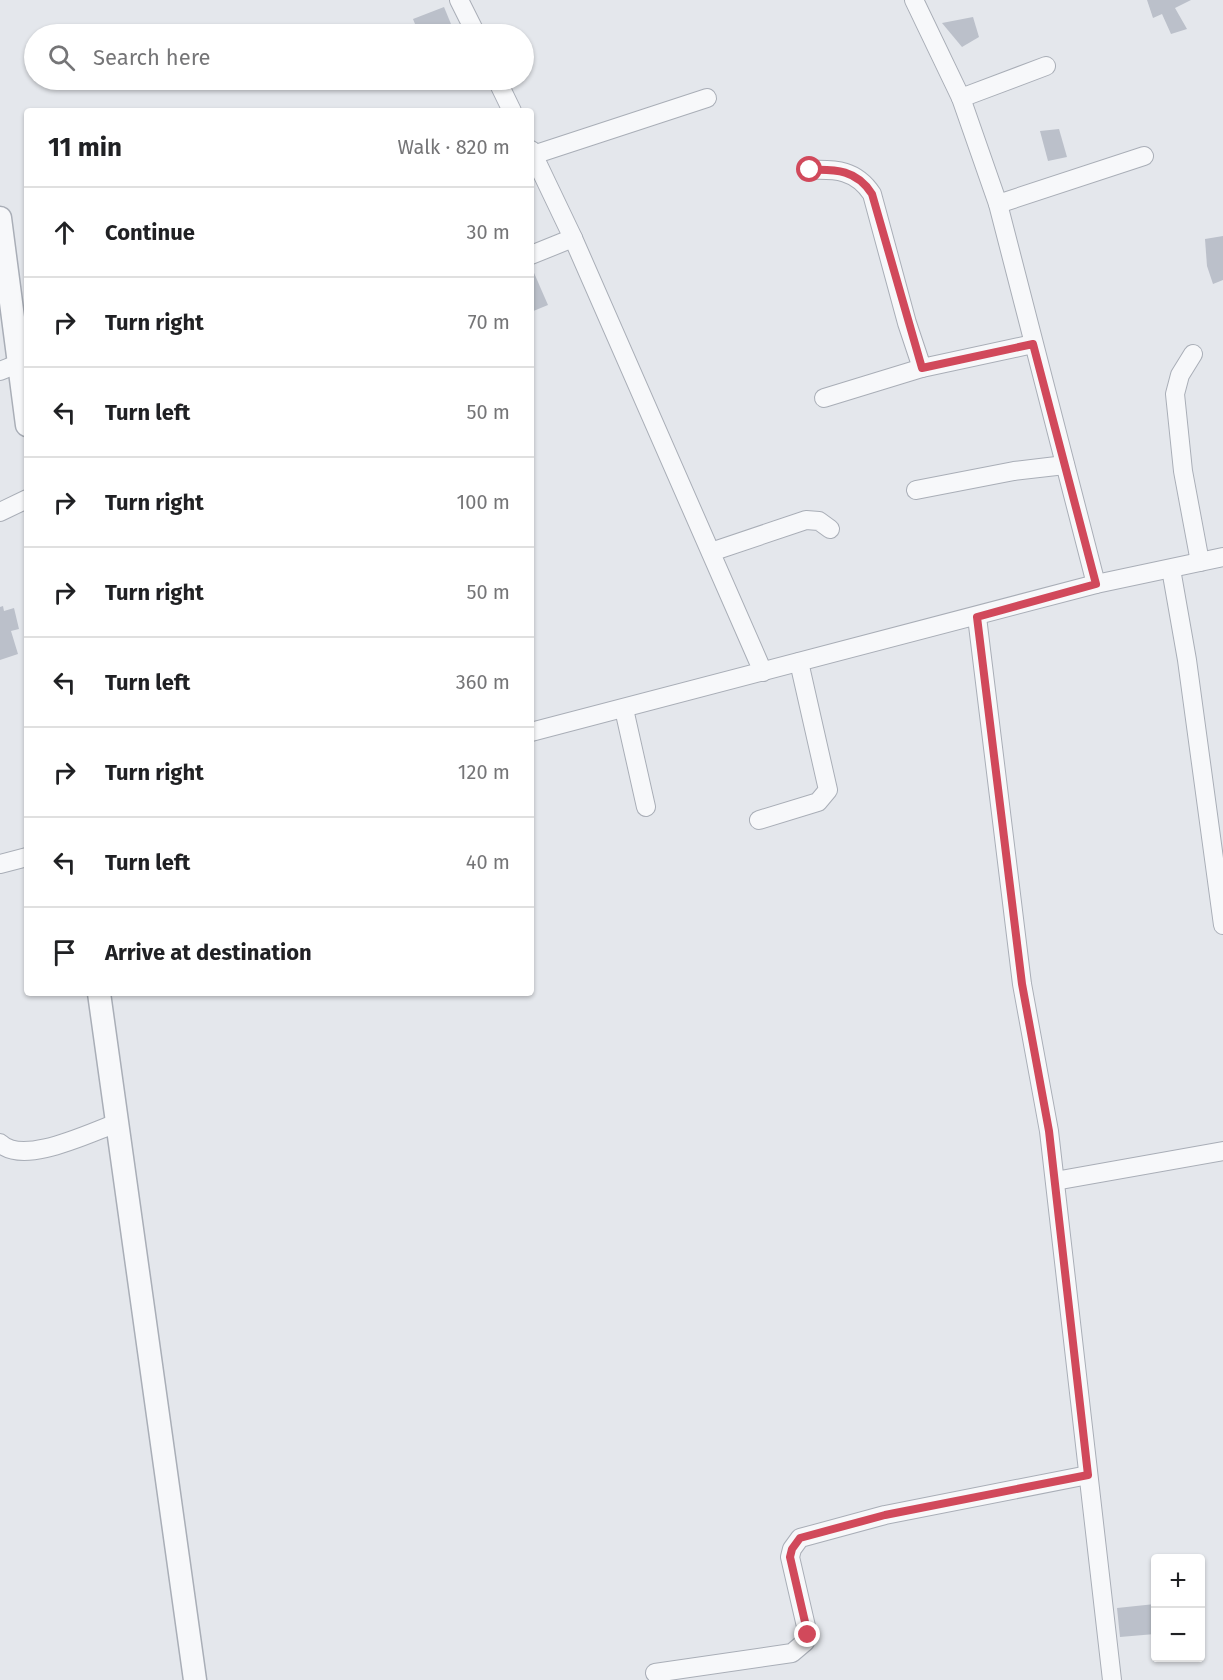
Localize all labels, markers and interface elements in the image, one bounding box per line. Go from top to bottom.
search box [24,24,534,90]
icon: search [45,41,78,74]
text: Search here [93,44,211,71]
text: 11 min [48,132,122,163]
text: Walk · 820 m [398,135,510,159]
route start [796,156,822,182]
icon: ahead [48,216,81,249]
text: Continue [105,219,195,246]
text: 30 m [466,220,510,244]
icon: right [48,306,81,339]
text: Turn right [105,309,204,336]
text: 70 m [468,310,510,334]
icon: left [48,396,81,429]
text: Turn left [105,399,190,426]
text: 50 m [466,400,510,424]
icon: right [48,486,81,519]
text: Turn right [105,489,204,516]
text: 100 m [457,490,510,514]
icon: right [48,576,81,609]
text: Turn right [105,579,204,606]
text: 50 m [466,580,510,604]
icon: left [48,666,81,699]
text: Turn left [105,669,190,696]
text: 360 m [456,670,510,694]
icon: right [48,756,81,789]
text: Turn right [105,759,204,786]
text: 120 m [458,760,510,784]
icon: left [48,846,81,879]
text: Turn left [105,849,190,876]
text: 40 m [466,850,510,874]
icon: arrive [48,936,81,969]
text: Arrive at destination [105,939,312,966]
map controls [1151,1554,1205,1662]
button: + [1151,1554,1205,1608]
button: − [1151,1608,1205,1662]
route end [794,1621,820,1647]

